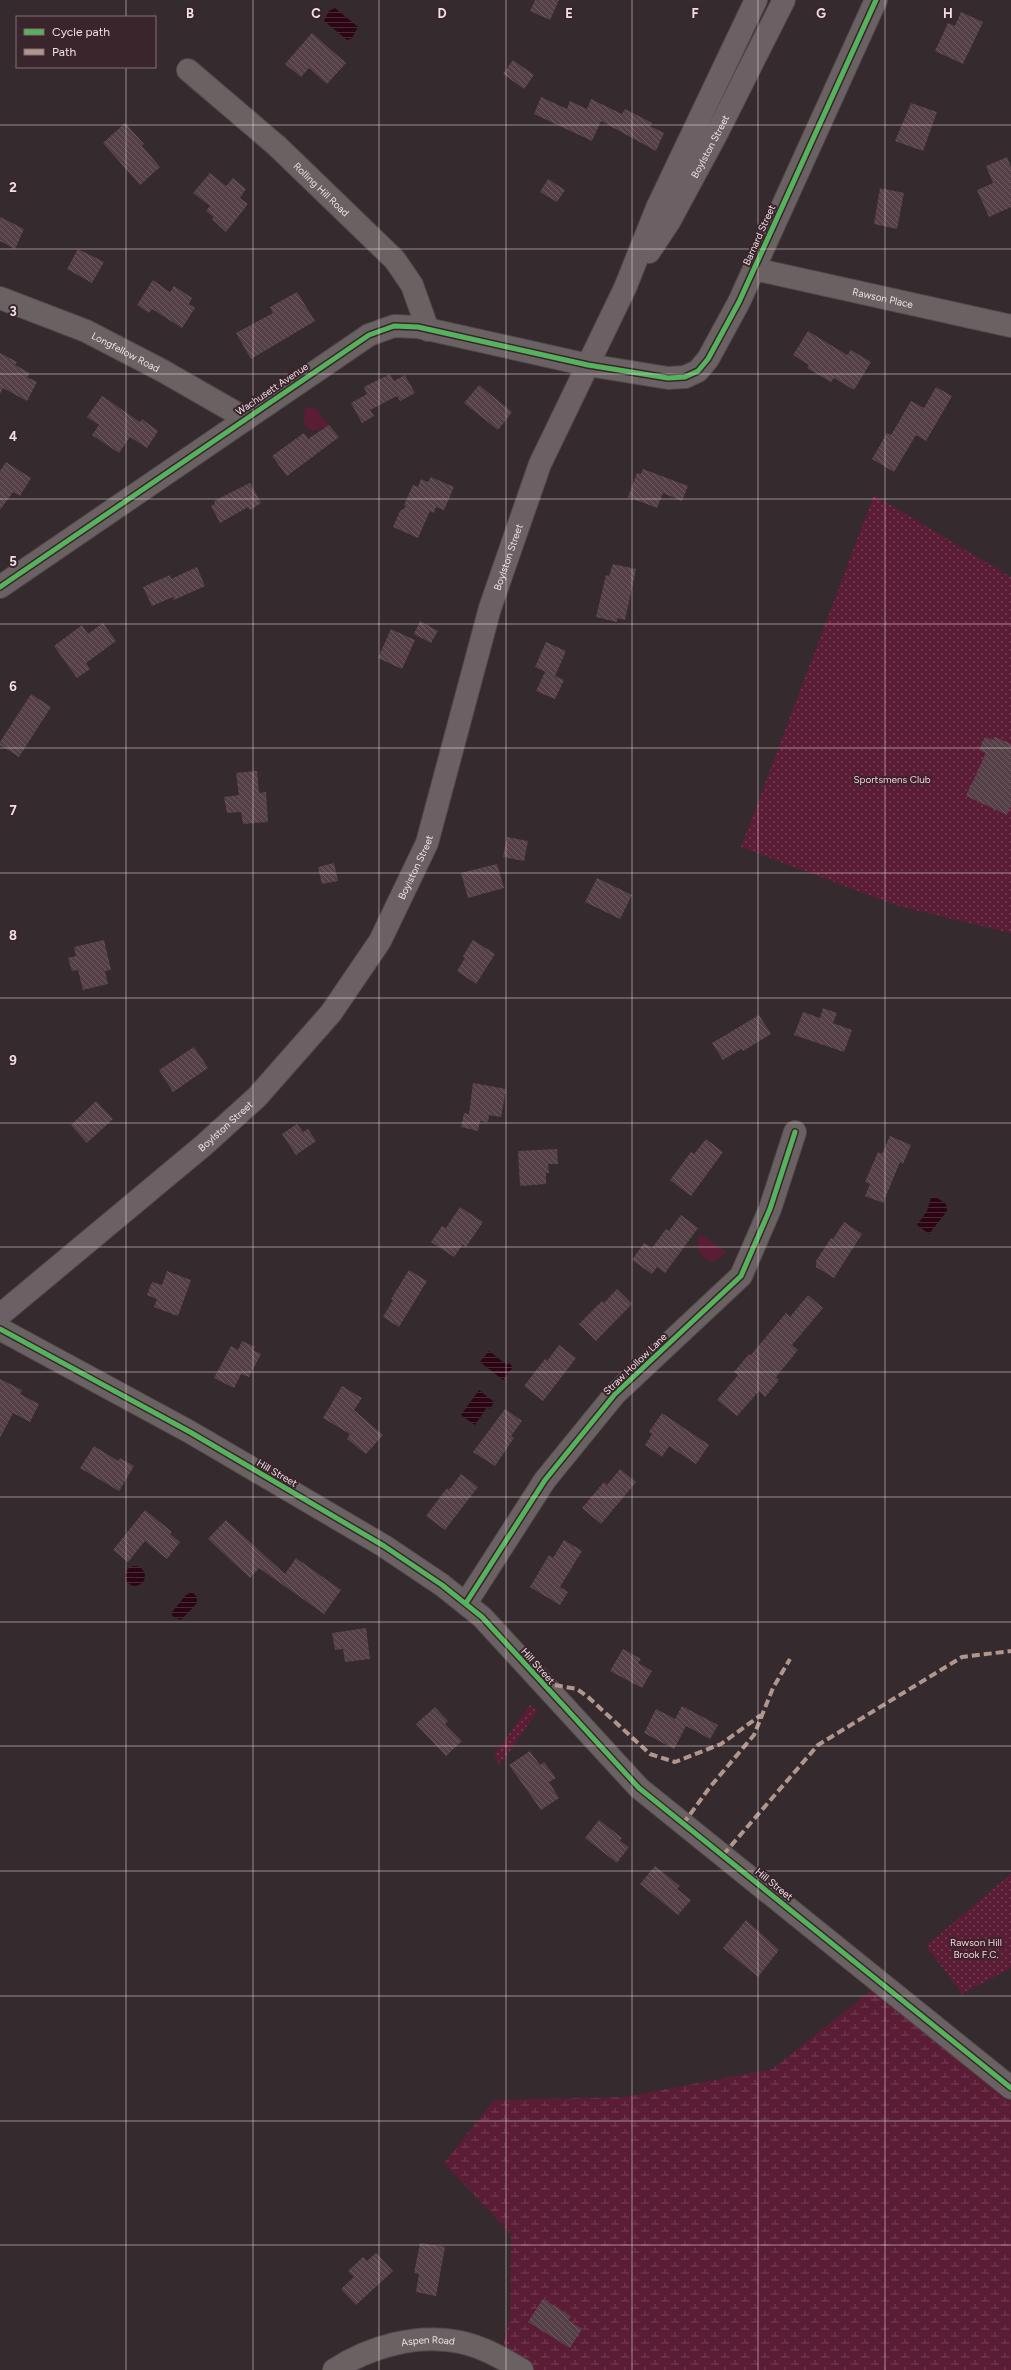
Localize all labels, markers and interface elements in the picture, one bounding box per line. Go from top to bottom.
text: B [186,6,194,21]
text: C [311,6,321,21]
text: D [437,6,447,21]
text: E [565,6,573,21]
text: F [691,6,699,21]
text: G [816,6,826,21]
text: H [943,6,953,21]
legend [16,16,156,68]
text: Cycle path [52,25,110,39]
text: Path [52,45,76,59]
street label: Boylston Street [688,112,732,180]
street label: Rolling Hill Road [291,159,352,219]
text: 2 [9,180,17,195]
street label: Barnard Street [740,202,778,267]
street label: Rawson Place [851,285,915,311]
text: 3 [9,304,17,319]
street label: Longfellow Road [90,329,162,375]
street label: Wachusett Avenue [233,360,311,418]
text: 4 [9,429,17,444]
street label: Boylston Street [490,522,525,592]
text: 5 [9,554,17,569]
text: 6 [9,679,17,694]
park label: Sportsmens Club [853,773,931,786]
text: 7 [9,803,17,818]
street label: Boylston Street [395,833,435,901]
text: 8 [9,928,17,943]
text: 9 [9,1053,17,1068]
street label: Boylston Street [195,1098,255,1154]
street label: Straw Hollow Lane [600,1330,670,1398]
street label: Hill Street [254,1456,300,1490]
street label: Hill Street [518,1645,558,1687]
street label: Hill Street [753,1865,796,1903]
park label: Rawson Hill Brook F.C. [950,1936,1002,1961]
street label: Aspen Road [400,2333,456,2349]

